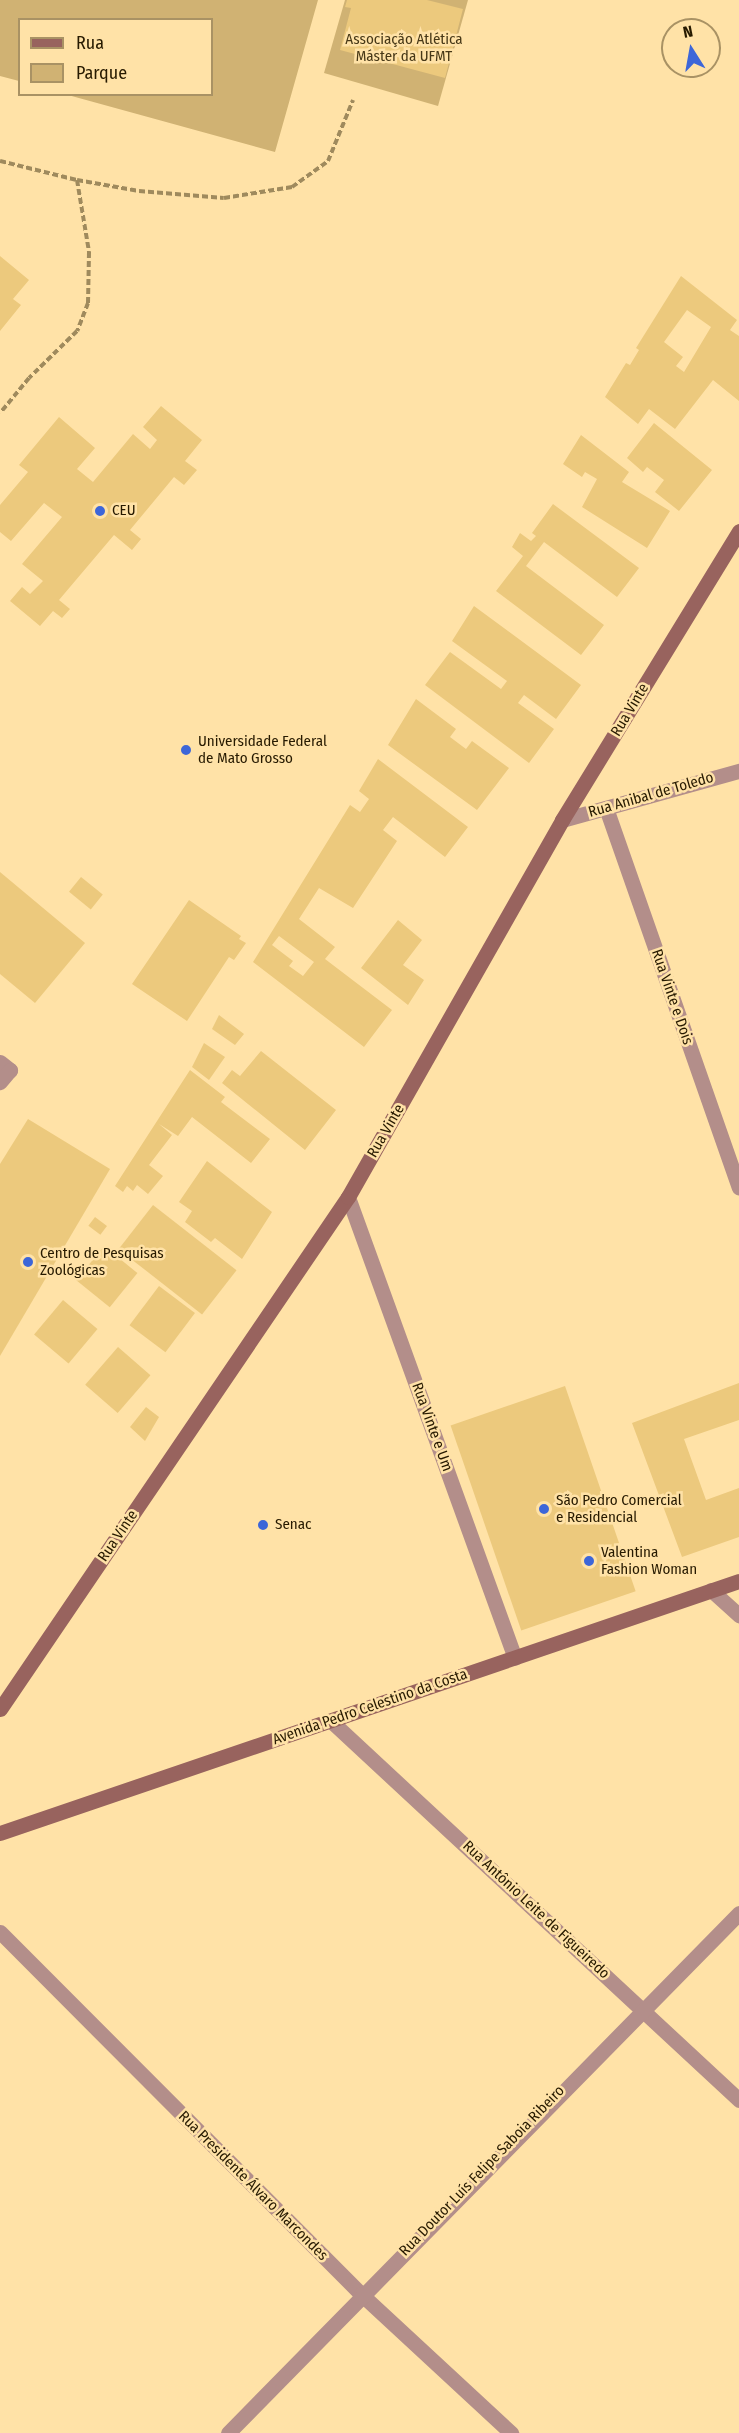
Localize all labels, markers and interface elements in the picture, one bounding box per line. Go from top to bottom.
legend [18,18,213,96]
north arrow [661,18,721,78]
text: N [681,22,694,42]
park label: Associação Atlética Máster da UFMT [345,30,463,65]
text: Rua [76,32,104,54]
text: Parque [76,62,127,84]
place label: CEU [112,502,135,520]
marker: CEU [93,504,107,518]
street label: Rua Vinte [607,680,653,740]
place label: Universidade Federal de Mato Grosso [198,732,327,767]
marker: Universidade Federal de Mato Grosso [179,743,193,757]
street label: Rua Anibal de Toledo [586,769,716,821]
street label: Rua Vinte e Dois [647,947,697,1047]
street label: Rua Vinte [364,1101,408,1161]
place label: Centro de Pesquisas Zoológicas [40,1244,164,1279]
marker: Centro de Pesquisas Zoológicas [21,1255,35,1269]
street label: Rua Vinte e Um [408,1380,456,1474]
place label: São Pedro Comercial e Residencial [556,1491,682,1526]
marker: São Pedro Comercial e Residencial [537,1502,551,1516]
street label: Rua Vinte [94,1507,142,1565]
place label: Senac [275,1516,312,1534]
marker: Senac [256,1518,270,1532]
place label: Valentina Fashion Woman [601,1543,697,1578]
marker: Valentina Fashion Woman [582,1554,596,1568]
street label: Avenida Pedro Celestino da Costa [270,1665,470,1749]
street label: Rua Antônio Leite de Figueiredo [459,1837,613,1983]
street label: Rua Doutor Luís Felipe Saboia Ribeiro [396,2082,568,2260]
street label: Rua Presidente Álvaro Marcondes [174,2107,332,2265]

